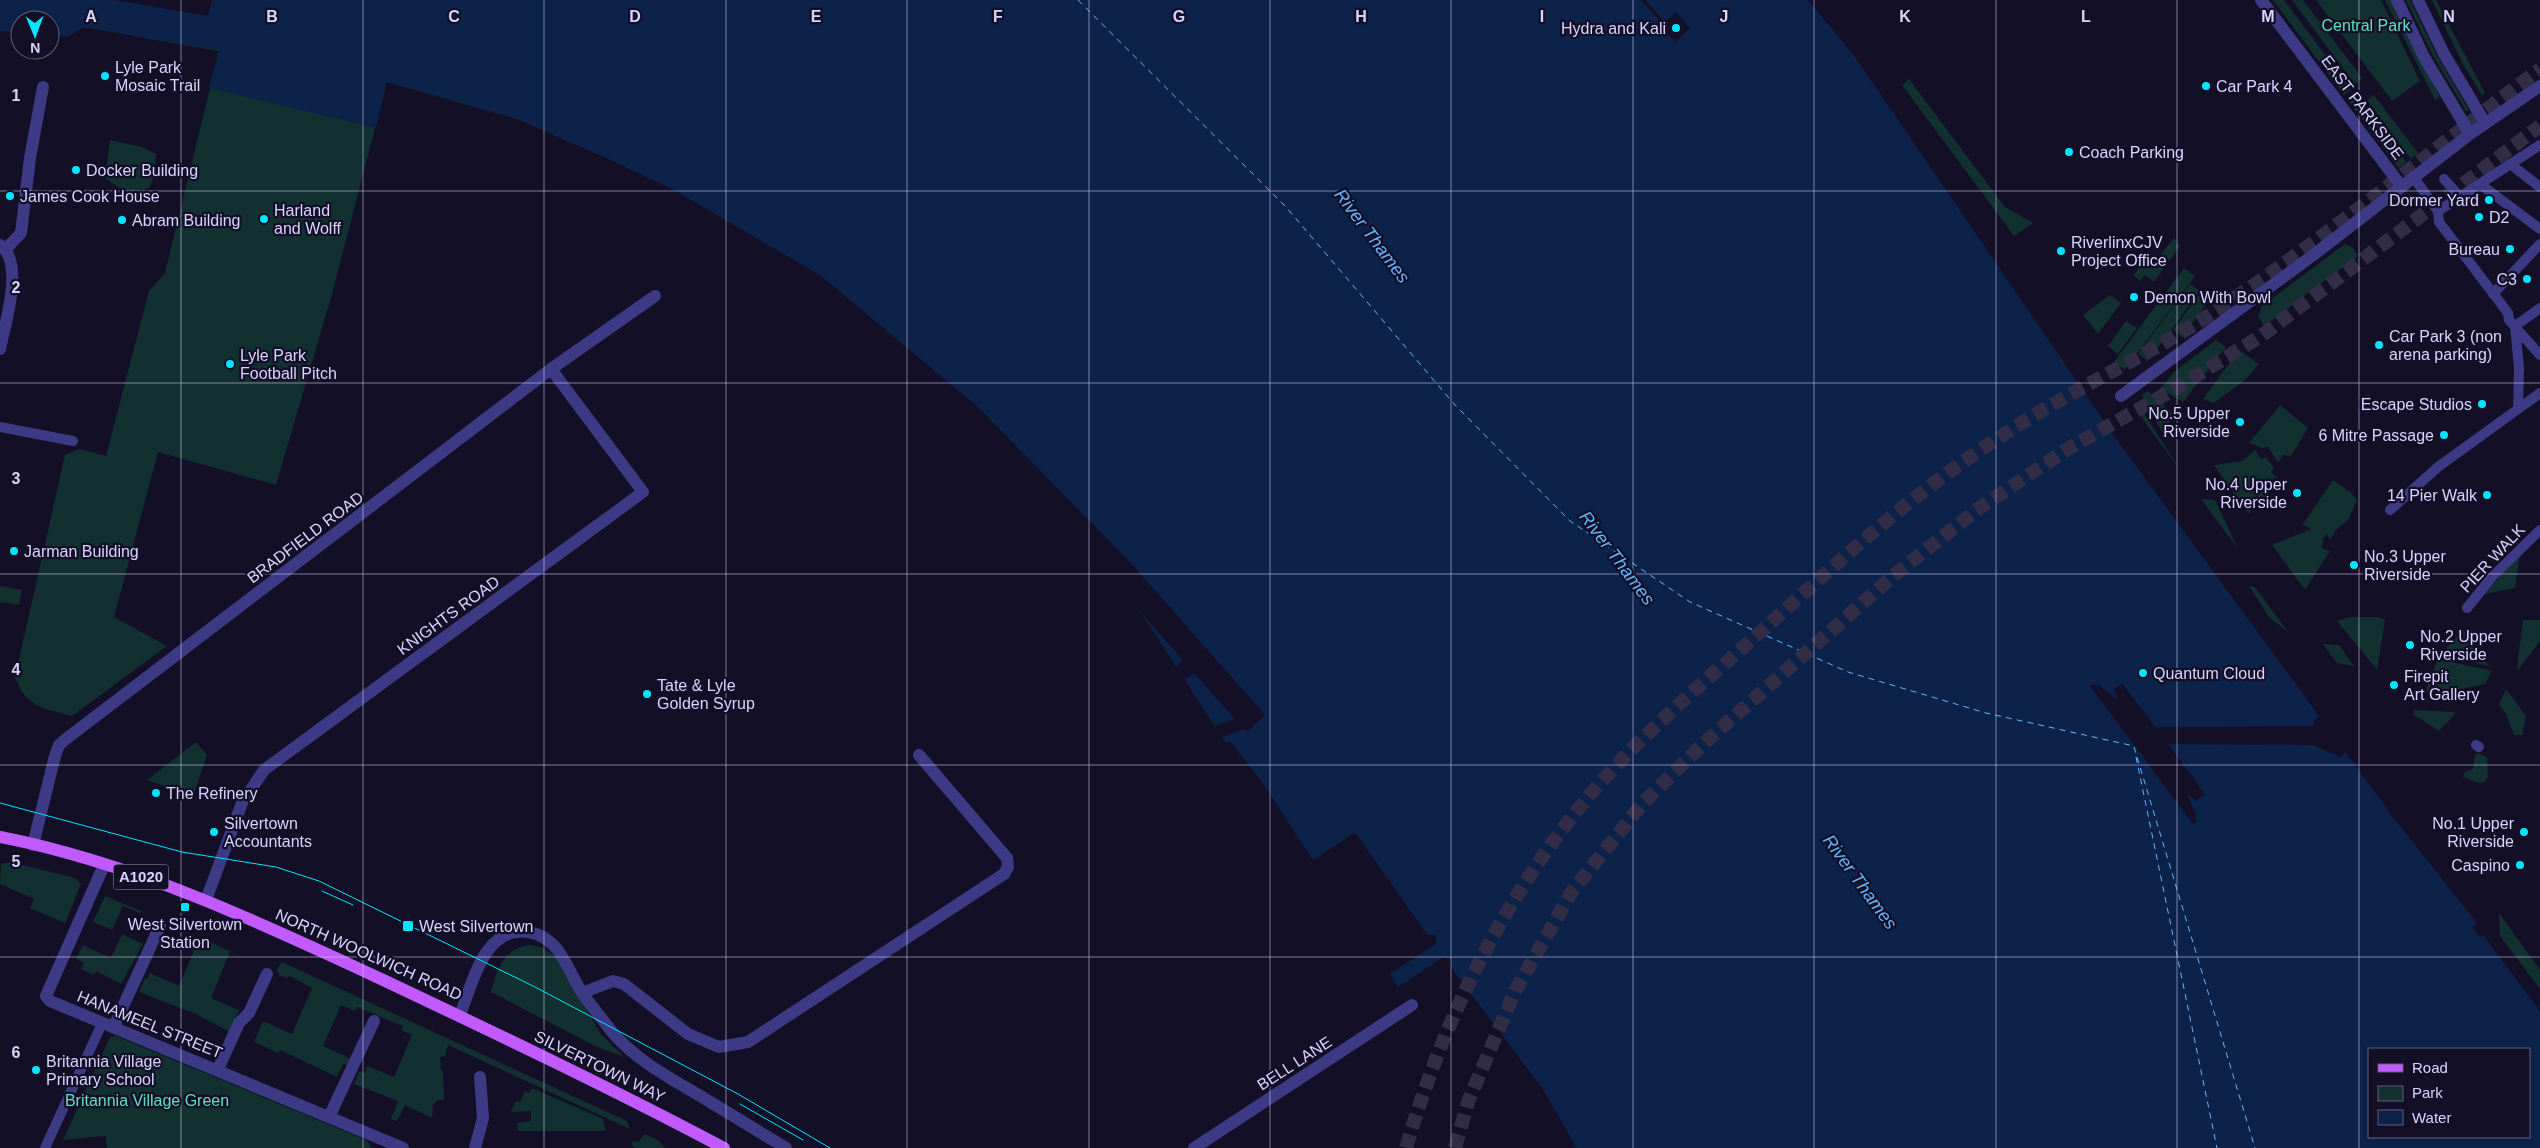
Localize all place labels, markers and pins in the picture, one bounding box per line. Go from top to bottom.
place label: Hydra and Kali [1561,20,1666,37]
marker: Hydra and Kali [1670,22,1682,34]
place label: Lyle Park Mosaic Trail [115,59,200,94]
marker: Lyle Park Mosaic Trail [99,70,111,82]
place label: Car Park 4 [2216,78,2293,95]
marker: Car Park 4 [2200,80,2212,92]
place label: Coach Parking [2079,144,2184,161]
marker: Coach Parking [2063,146,2075,158]
place label: Docker Building [86,162,198,179]
marker: Docker Building [70,164,82,176]
place label: James Cook House [20,188,160,205]
marker: James Cook House [4,190,16,202]
place label: Dormer Yard [2389,192,2479,209]
marker: Dormer Yard [2483,194,2495,206]
place label: Harland and Wolff [274,202,342,237]
place label: D2 [2489,209,2510,226]
marker: D2 [2473,211,2485,223]
place label: Abram Building [132,212,241,229]
marker: Harland and Wolff [258,213,270,225]
marker: Abram Building [116,214,128,226]
place label: RiverlinxCJV Project Office [2071,234,2167,269]
place label: Bureau [2448,241,2500,258]
marker: Bureau [2504,243,2516,255]
marker: RiverlinxCJV Project Office [2055,245,2067,257]
place label: C3 [2497,271,2517,288]
marker: C3 [2521,273,2533,285]
place label: Demon With Bowl [2144,289,2271,306]
marker: Demon With Bowl [2128,291,2140,303]
place label: Car Park 3 (non arena parking) [2389,328,2502,363]
marker: Car Park 3 (non arena parking) [2373,339,2385,351]
place label: Lyle Park Football Pitch [240,347,337,382]
marker: Lyle Park Football Pitch [224,358,236,370]
place label: Escape Studios [2361,396,2472,413]
marker: Escape Studios [2476,398,2488,410]
place label: No.5 Upper Riverside [2148,405,2231,440]
marker: No.5 Upper Riverside [2234,416,2246,428]
place label: 6 Mitre Passage [2318,427,2434,444]
marker: 6 Mitre Passage [2438,429,2450,441]
place label: No.4 Upper Riverside [2205,476,2288,511]
marker: No.4 Upper Riverside [2291,487,2303,499]
place label: 14 Pier Walk [2387,487,2478,504]
marker: 14 Pier Walk [2481,489,2493,501]
place label: Jarman Building [24,543,139,560]
marker: Jarman Building [8,545,20,557]
place label: No.3 Upper Riverside [2364,548,2446,583]
marker: No.3 Upper Riverside [2348,559,2360,571]
place label: No.2 Upper Riverside [2420,628,2502,663]
marker: No.2 Upper Riverside [2404,639,2416,651]
place label: Quantum Cloud [2153,665,2265,682]
marker: Quantum Cloud [2137,667,2149,679]
place label: Firepit Art Gallery [2404,668,2480,703]
place label: Tate & Lyle Golden Syrup [657,677,755,712]
marker: Firepit Art Gallery [2388,679,2400,691]
marker: Tate & Lyle Golden Syrup [641,688,653,700]
place label: The Refinery [166,785,258,802]
marker: The Refinery [150,787,162,799]
place label: Silvertown Accountants [224,815,312,850]
place label: No.1 Upper Riverside [2432,815,2515,850]
marker: Silvertown Accountants [208,826,220,838]
marker: No.1 Upper Riverside [2518,826,2530,838]
place label: Caspino [2451,857,2510,874]
marker: Caspino [2514,859,2526,871]
marker: West Silvertown Station [179,901,191,913]
place label: West Silvertown Station [128,916,242,951]
place label: West Silvertown [419,918,533,935]
marker: West Silvertown [401,919,415,933]
place label: Britannia Village Primary School [46,1053,161,1088]
marker: Britannia Village Primary School [30,1064,42,1076]

